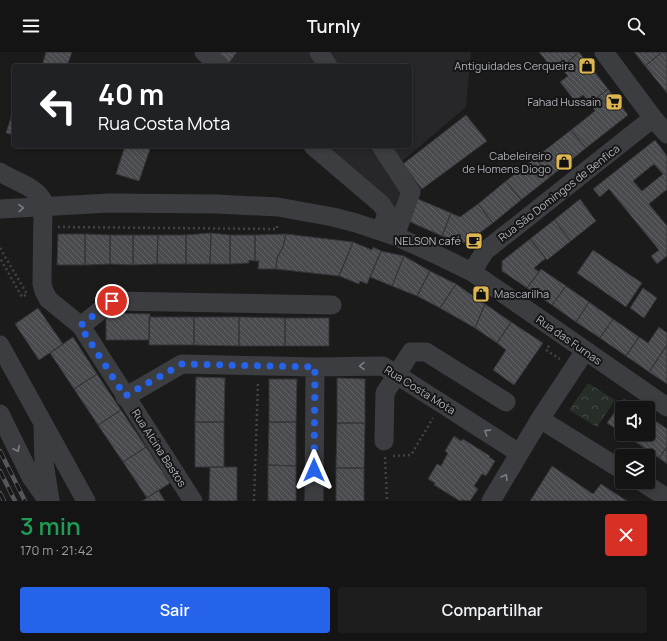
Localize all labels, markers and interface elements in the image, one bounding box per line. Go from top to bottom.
text: Turnly [307,14,360,38]
icon: menu [20,15,42,37]
icon: search [625,15,647,37]
shop icon: Antiguidades Cerqueira [577,56,597,76]
place label: Antiguidades Cerqueira [454,58,574,73]
text: 40 m [98,75,164,113]
icon: left [32,80,84,132]
supermarket icon: Fahad Hussain [604,92,624,112]
place label: Fahad Hussain [527,94,601,109]
text: Rua Costa Mota [98,111,230,135]
street label: Rua São Domingos de Benfica [495,140,622,245]
place label: Cabeleireiro de Homens Diogo [462,148,551,176]
shop icon: Cabeleireiro de Homens Diogo [554,152,574,172]
one-way arrow [18,204,24,213]
cafe icon: NELSON café [464,231,484,251]
place label: NELSON café [395,233,462,248]
pin [95,284,129,318]
shop icon: Mascarilha [471,284,491,304]
place label: Mascarilha [494,286,549,301]
icon: arrive [101,290,123,312]
street label: Rua das Furnas [534,311,605,368]
one-way arrow [359,362,365,370]
street label: Rua Costa Mota [382,362,459,417]
map controls [615,401,655,489]
button: sound [615,401,655,441]
street label: Rua Alcina Bastos [129,406,190,490]
one-way arrow [484,430,491,437]
one-way arrow [13,445,20,452]
position arrow [293,449,335,491]
button: layers [615,449,655,489]
one-way arrow [501,474,508,481]
text: 3 min [20,509,81,542]
button: close [605,514,647,556]
text: 170 m · 21:42 [20,541,93,559]
button: Sair [20,587,330,633]
button: Compartilhar [338,587,647,633]

